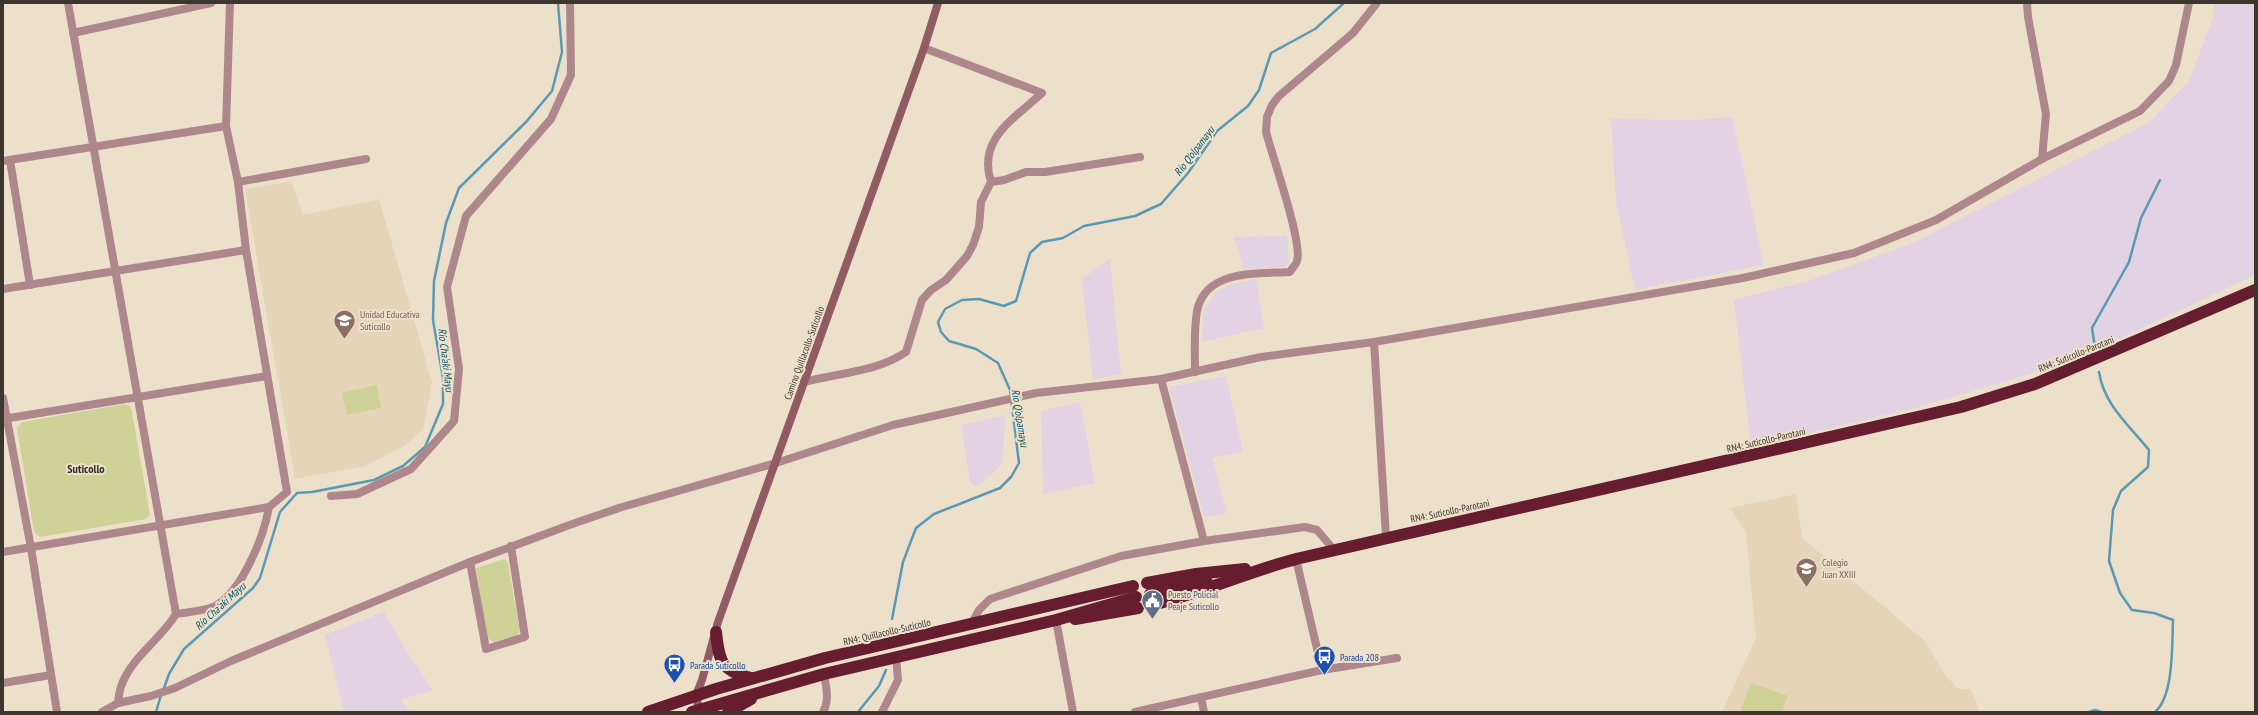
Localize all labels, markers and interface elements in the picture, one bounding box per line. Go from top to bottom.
water label: Río Q'olpamayu [1171,122,1218,179]
street label: Camino Quillacollo-Suticollo [781,305,827,401]
school or university icon: Unidad Educativa Suticollo [332,307,358,340]
place label: Unidad Educativa Suticollo [360,308,420,333]
water label: Río Cha'aki Mayu [435,327,457,394]
street label: RN4: Suticollo-Parotani [2036,333,2116,375]
water label: Río Q'olpamayu [1009,388,1032,449]
street label: RN4: Suticollo-Parotani [1725,425,1807,455]
district label: Suticollo [67,461,105,476]
street label: RN4: Suticollo-Parotani [1409,496,1491,526]
school or university icon: Colegio Juan XXIII [1794,555,1820,588]
place label: Colegio Juan XXIII [1821,556,1856,581]
water label: Río Cha'aki Mayu [192,579,249,633]
public building icon: Puesto Policial Peaje Suticollo [1140,587,1166,620]
place label: Puesto Policial Peaje Suticollo [1168,588,1219,613]
street label: RN4: Quillacollo-Suticollo [842,616,932,648]
bus stop icon: Parada 208 [1311,644,1337,677]
place label: Parada 208 [1340,651,1379,664]
bus stop icon: Parada Suticollo [661,652,687,685]
place label: Parada Suticollo [690,659,746,672]

